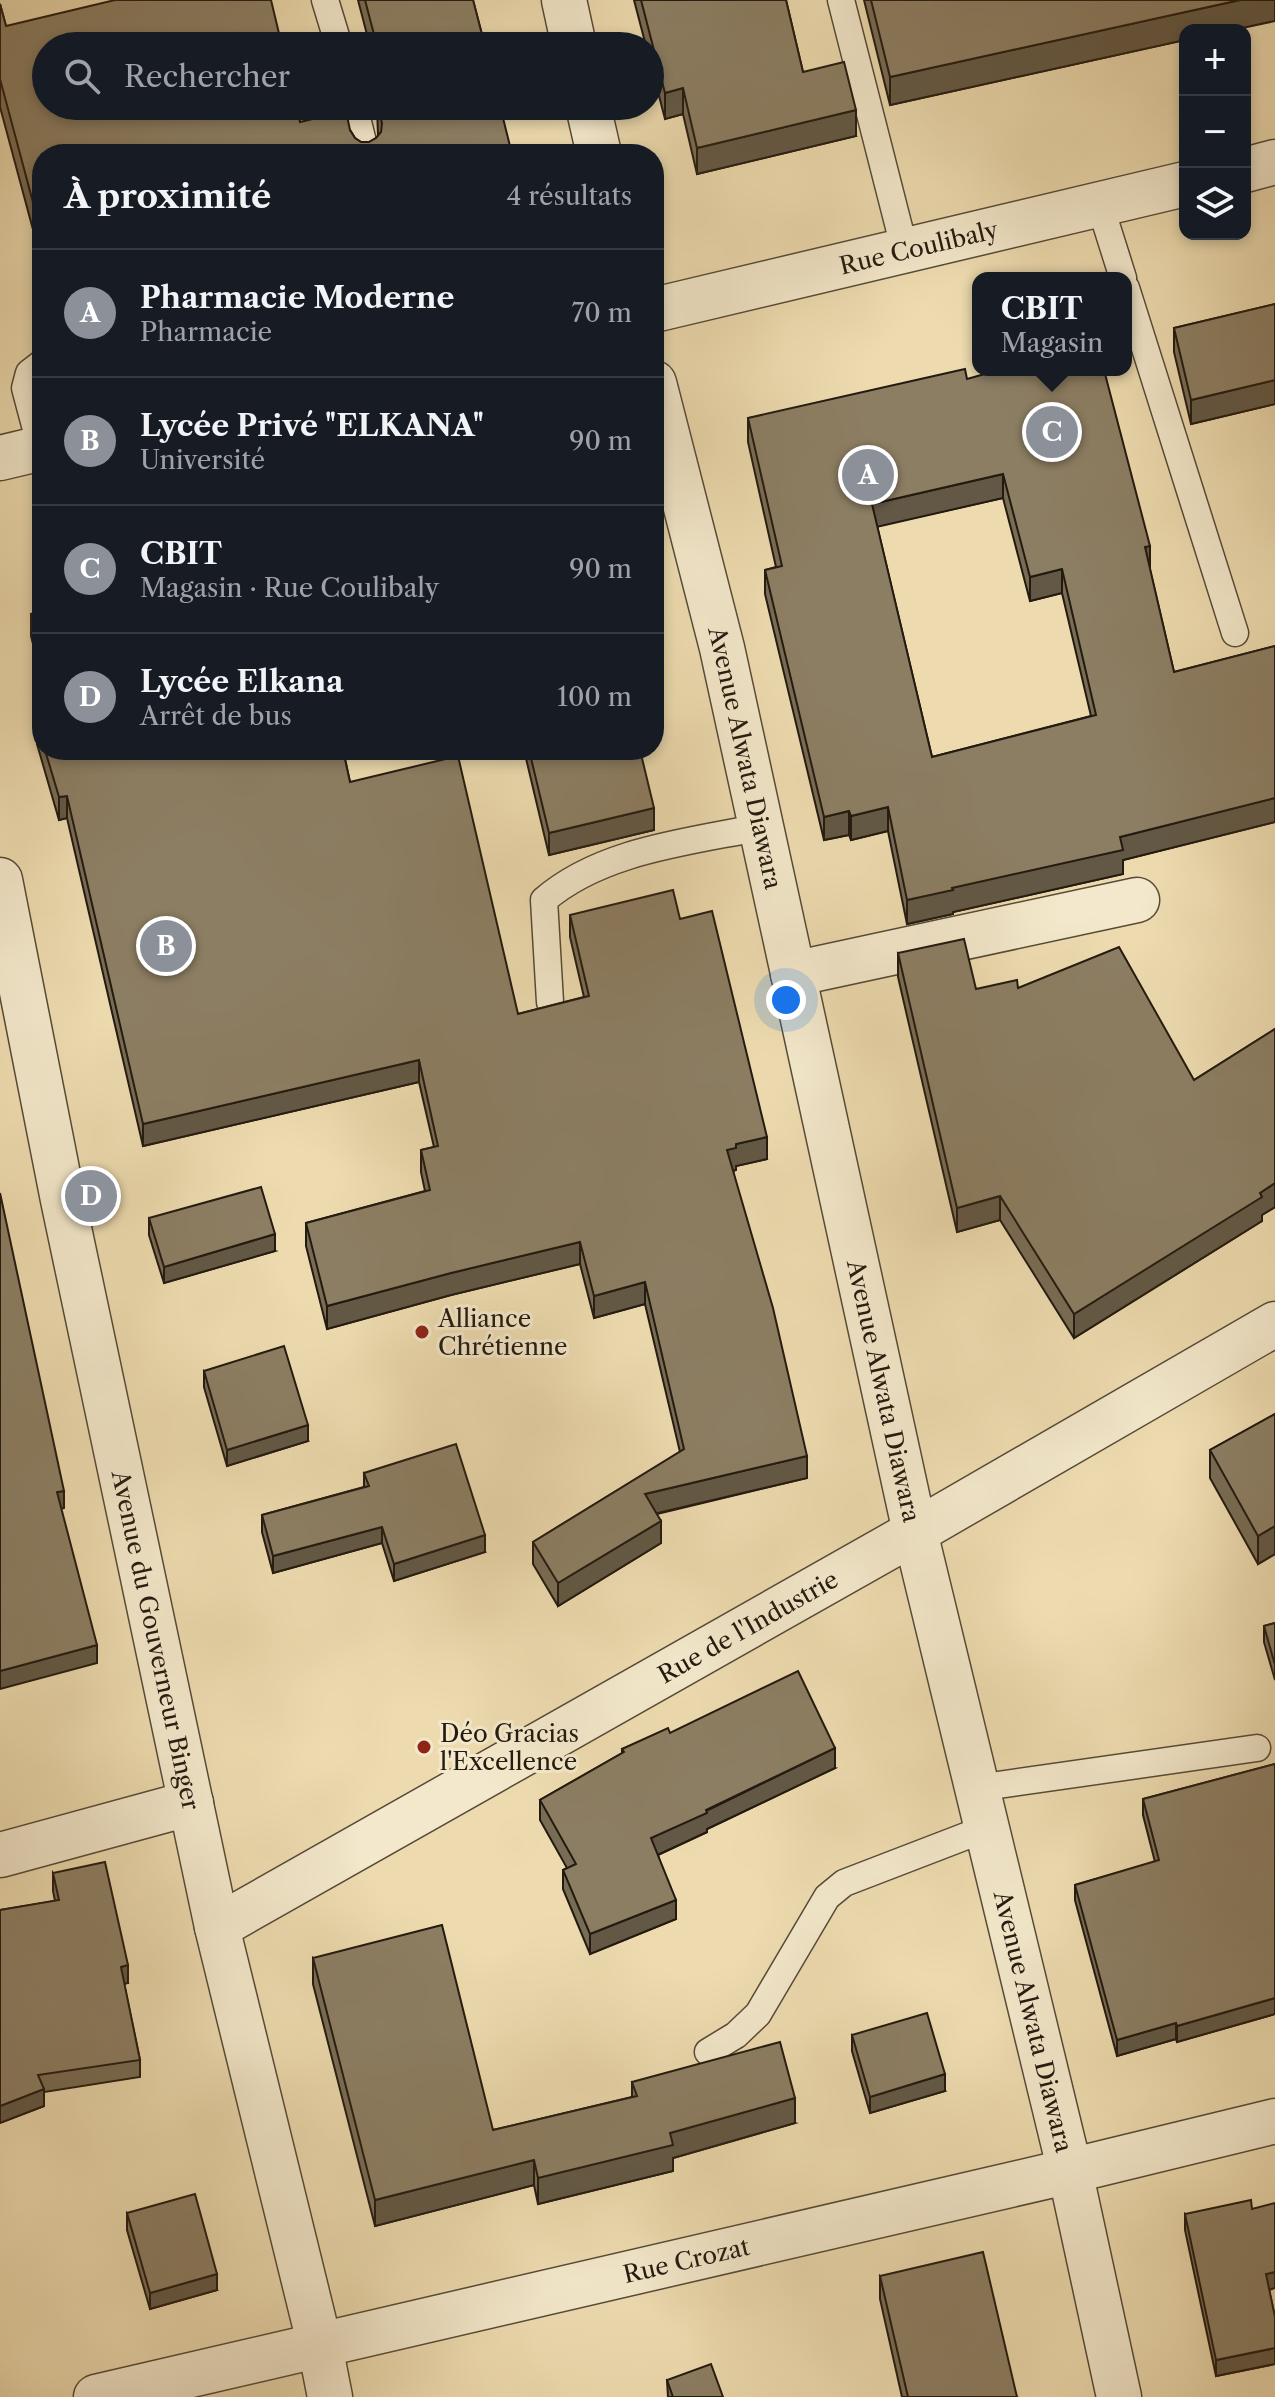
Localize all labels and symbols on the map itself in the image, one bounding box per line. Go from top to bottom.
street label: Rue Coulibaly [836,214,1001,280]
pin: C [1026,402,1078,462]
pin: A [842,445,894,505]
street label: Avenue Alwata Diawara [702,623,789,892]
pin: B [140,916,192,976]
your location [766,980,806,1020]
pin: D [65,1166,117,1226]
street label: Avenue Alwata Diawara [841,1256,927,1525]
place label: Alliance Chrétienne [437,1304,567,1361]
marker: Alliance Chrétienne [413,1323,431,1341]
street label: Avenue du Gouverneur Binger [106,1467,206,1813]
street label: Rue de l'Industrie [653,1564,843,1689]
place label: Déo Gracias l'Excellence [440,1719,579,1776]
marker: Déo Gracias l'Excellence [415,1738,433,1756]
street label: Avenue Alwata Diawara [988,1887,1079,2155]
street label: Rue Crozat [620,2231,753,2289]

